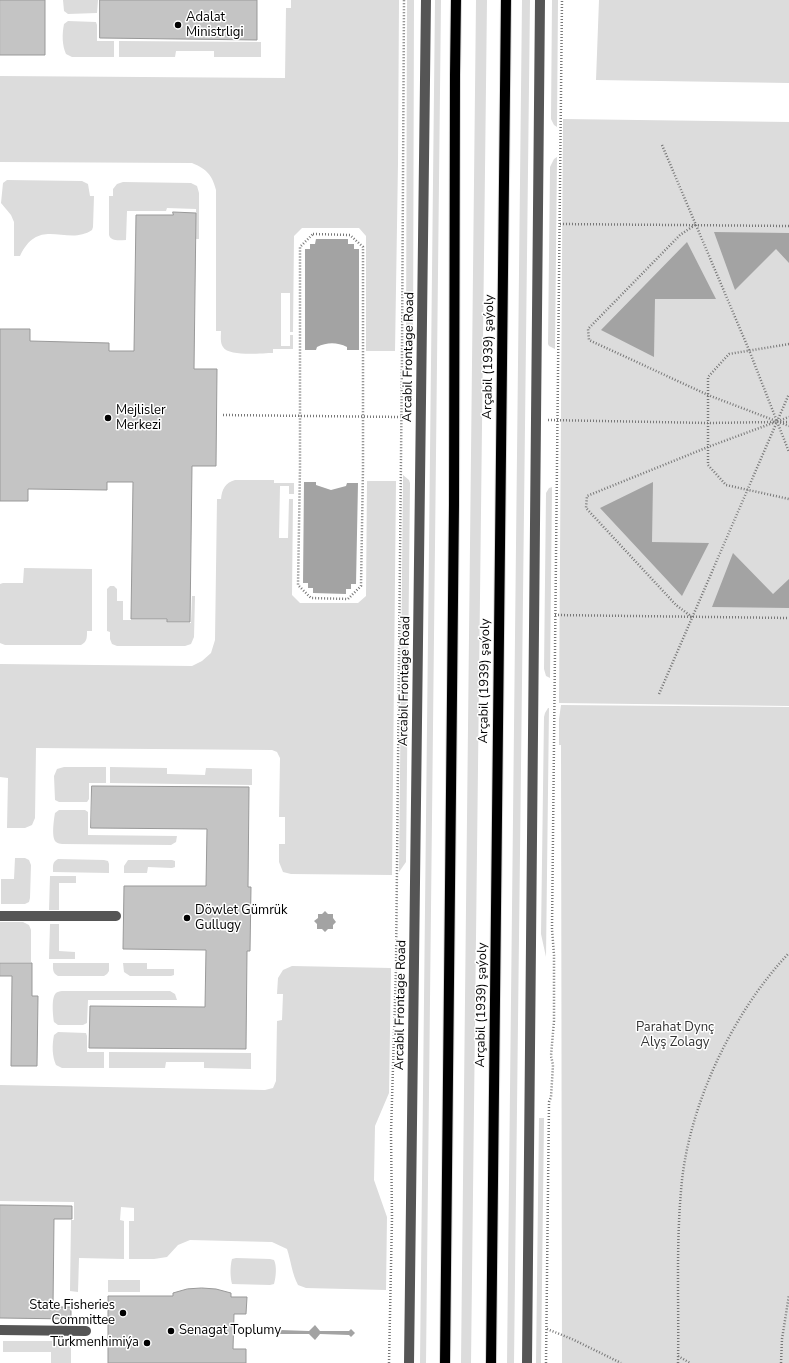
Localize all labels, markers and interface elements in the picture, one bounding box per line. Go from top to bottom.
place label: Adalat Ministrligi [186,10,243,41]
marker: Adalat Ministrligi [173,20,183,30]
street label: Arcabil Frontage Road [400,292,418,422]
street label: Arçabil (1939) şaýoly [480,295,498,419]
place label: Mejlisler Merkezi [116,403,166,434]
marker: Mejlisler Merkezi [103,413,113,423]
street label: Arcabil Frontage Road [396,616,414,746]
street label: Arçabil (1939) şaýoly [476,619,494,743]
place label: Döwlet Gümrük Gullugy [195,903,288,934]
marker: Döwlet Gümrük Gullugy [182,913,192,923]
street label: Arcabil Frontage Road [392,940,410,1070]
street label: Arçabil (1939) şaýoly [473,943,491,1067]
park label: Parahat Dynç Alyş Zolagy [636,1020,714,1051]
place label: State Fisheries Committee [29,1298,115,1329]
marker: State Fisheries Committee [118,1308,128,1318]
place label: Senagat Toplumy [179,1323,281,1339]
marker: Senagat Toplumy [166,1326,176,1336]
place label: Türkmenhimiýa [50,1335,139,1351]
marker: Türkmenhimiýa [142,1338,152,1348]

